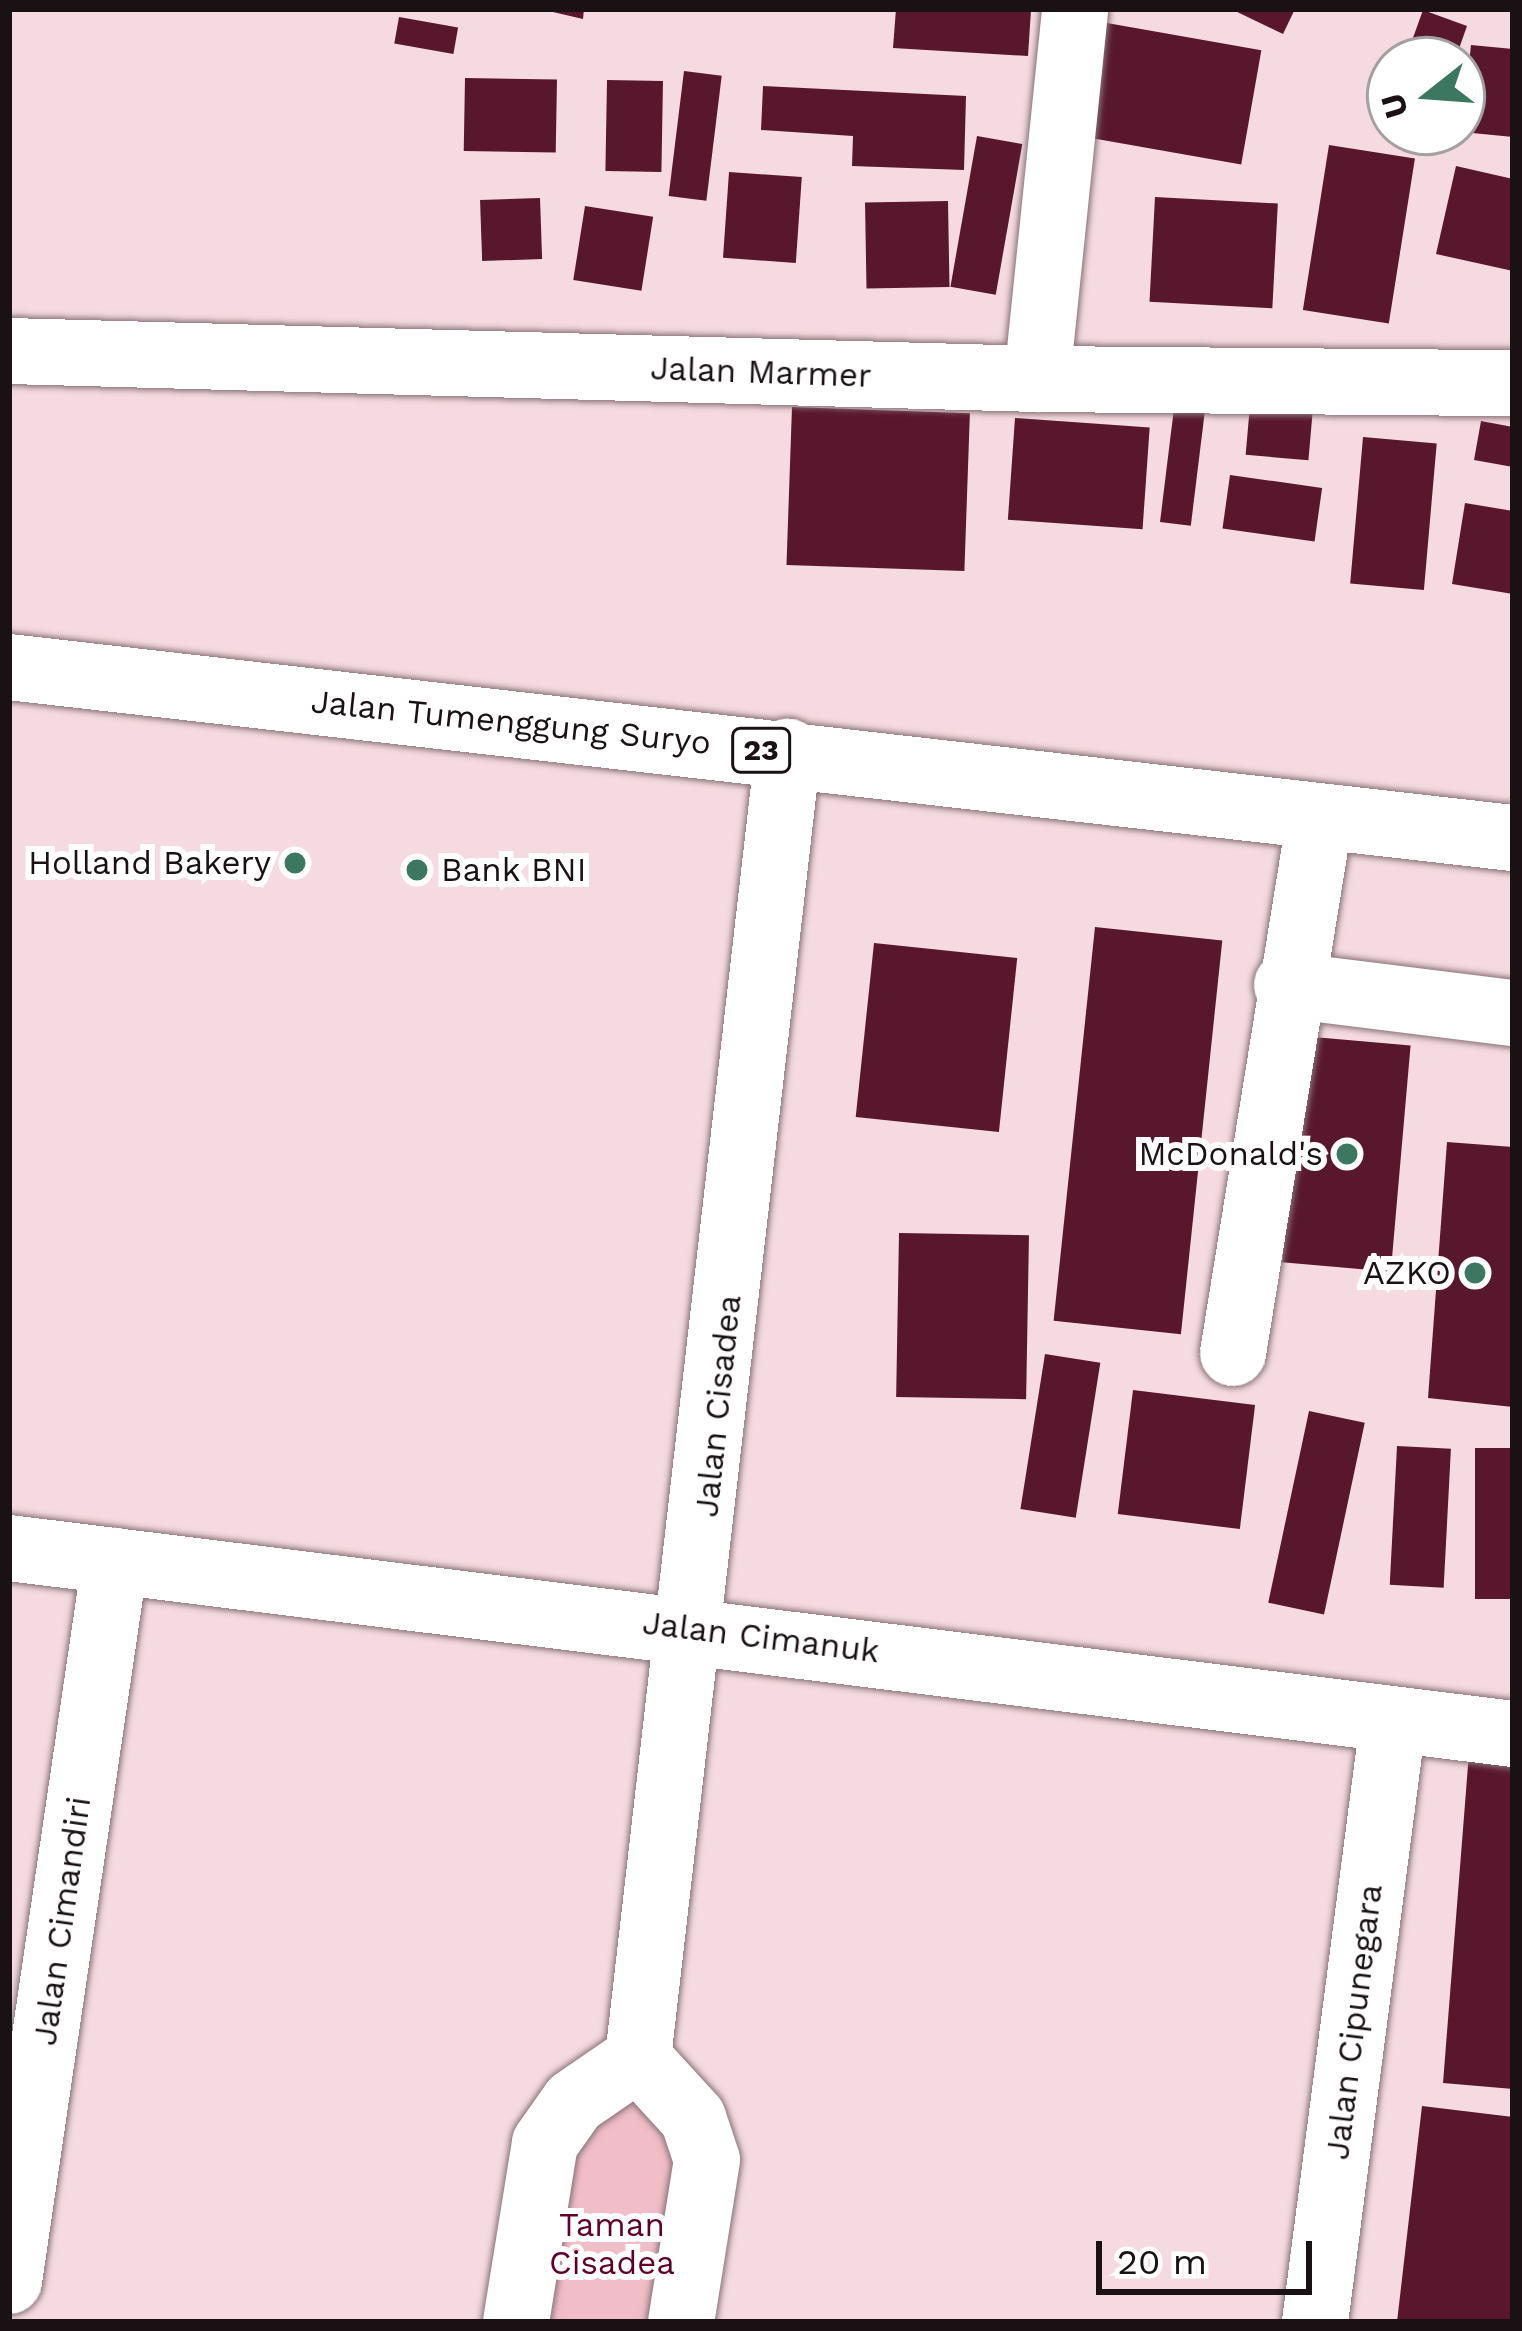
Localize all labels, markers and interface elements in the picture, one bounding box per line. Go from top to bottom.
north arrow [1366,36,1486,156]
text: U [1372,89,1416,123]
street label: Jalan Marmer [650,348,872,396]
street label: Jalan Tumenggung Suryo [309,681,713,763]
road number: 23 [731,726,791,774]
place label: Holland Bakery [28,843,271,883]
marker: Holland Bakery [282,850,308,876]
place label: Bank BNI [441,850,587,890]
marker: Bank BNI [404,857,430,883]
place label: McDonald's [1138,1134,1323,1174]
marker: McDonald's [1334,1141,1360,1167]
place label: AZKO [1363,1253,1451,1293]
marker: AZKO [1462,1260,1488,1286]
street label: Jalan Cisadea [687,1293,749,1519]
street label: Jalan Cimanuk [640,1603,882,1671]
street label: Jalan Cimandiri [25,1794,99,2048]
street label: Jalan Cipunegara [1317,1882,1391,2162]
park label: Taman Cisadea [549,2205,675,2283]
scale bar [1102,2217,1318,2291]
text: 20 m [1117,2241,1207,2283]

